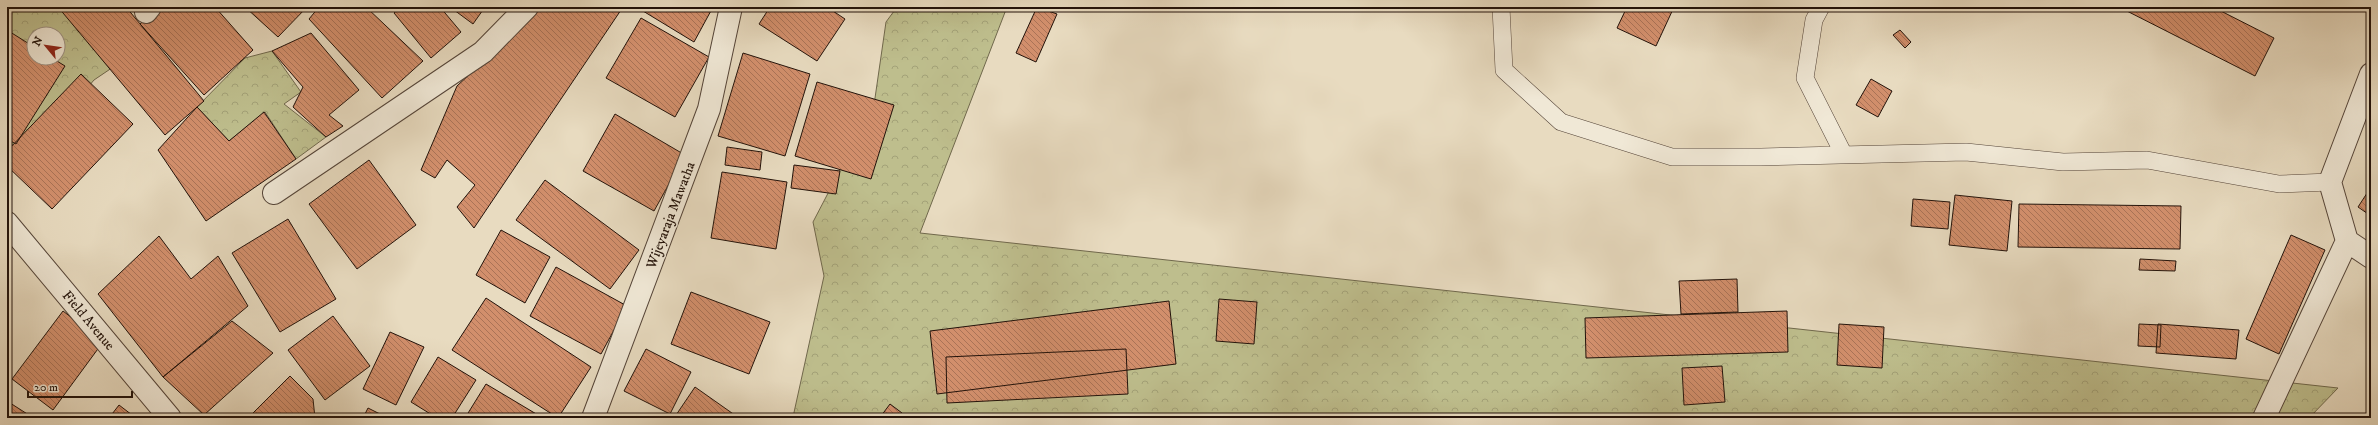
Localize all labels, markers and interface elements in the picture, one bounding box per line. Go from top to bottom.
north arrow [26,26,66,66]
text: N [30,34,46,49]
street label: Wijeyaraja Mawatha [642,159,700,272]
street label: Field Avenue [58,287,119,354]
scale bar [28,373,132,399]
text: 20 m [34,380,58,395]

